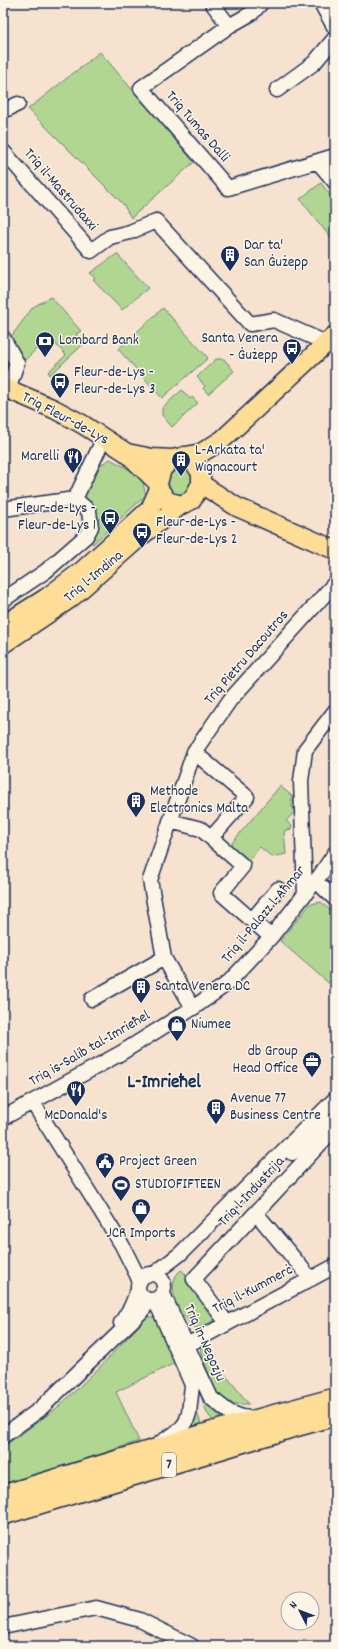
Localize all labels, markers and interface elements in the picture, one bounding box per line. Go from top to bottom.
street label: Triq Tumas Dalli [160,86,235,168]
street label: Triq il-Mastrudaxxi [18,144,102,236]
place label: Dar ta' San Ġużepp [244,235,308,274]
building icon: Dar ta' San Ġużepp [219,244,241,272]
place label: Santa Venera - Ġużepp [201,328,279,367]
bank icon: Lombard Bank [34,330,56,358]
place label: Lombard Bank [59,330,139,352]
bus stop icon: Santa Venera - Ġużepp [281,337,303,365]
place label: Fleur-de-Lys - Fleur-de-Lys 3 [74,362,155,401]
bus stop icon: Fleur-de-Lys - Fleur-de-Lys 3 [49,371,71,399]
street label: Triq Fleur-de-Lys [18,387,112,451]
place label: L-Arkata ta' Wignacourt [195,440,265,479]
place label: Marelli [21,446,59,468]
restaurant icon: Marelli [62,446,84,474]
building icon: L-Arkata ta' Wignacourt [170,449,192,477]
place label: Fleur-de-Lys - Fleur-de-Lys 1 [16,498,96,537]
bus stop icon: Fleur-de-Lys - Fleur-de-Lys 1 [99,507,121,535]
place label: Fleur-de-Lys - Fleur-de-Lys 2 [156,512,237,551]
bus stop icon: Fleur-de-Lys - Fleur-de-Lys 2 [131,521,153,549]
street label: Triq l-Imdina [59,545,129,609]
street label: Triq Pietru Dacoutros [199,606,295,710]
place label: Methode Electronics Malta [150,781,249,820]
building icon: Methode Electronics Malta [125,790,147,818]
street label: Triq il-Palazz l-Aħmar [216,861,312,969]
building icon: Santa Venera DC [130,976,152,1004]
place label: Santa Venera DC [155,976,250,998]
street label: Triq is-Salib tal-Imrieħel [25,1005,155,1093]
shop icon: Niumee [166,1014,188,1042]
place label: Niumee [191,1014,232,1036]
place label: db Group Head Office [232,1041,298,1080]
office icon: db Group Head Office [301,1050,323,1078]
district label: L-Imrieħel [127,1070,201,1097]
restaurant icon: McDonald's [65,1079,87,1107]
place label: Avenue 77 Business Centre [230,1088,321,1127]
building icon: Avenue 77 Business Centre [205,1097,227,1125]
place label: McDonald's [44,1105,108,1127]
public building icon: Project Green [94,1151,116,1179]
place label: Project Green [119,1151,197,1173]
street label: Triq l-Industrija [213,1151,291,1232]
sports icon: STUDIOFIFTEEN [110,1174,132,1202]
place label: STUDIOFIFTEEN [135,1174,221,1196]
shop icon: JCR Imports [130,1197,152,1225]
place label: JCR Imports [106,1223,176,1245]
street label: Triq il-Kummerċ [209,1260,297,1320]
street label: Triq in-Negozju [177,1301,231,1385]
road number: 7 [162,1453,176,1477]
north arrow [280,1591,320,1631]
text: N [286,1598,302,1613]

